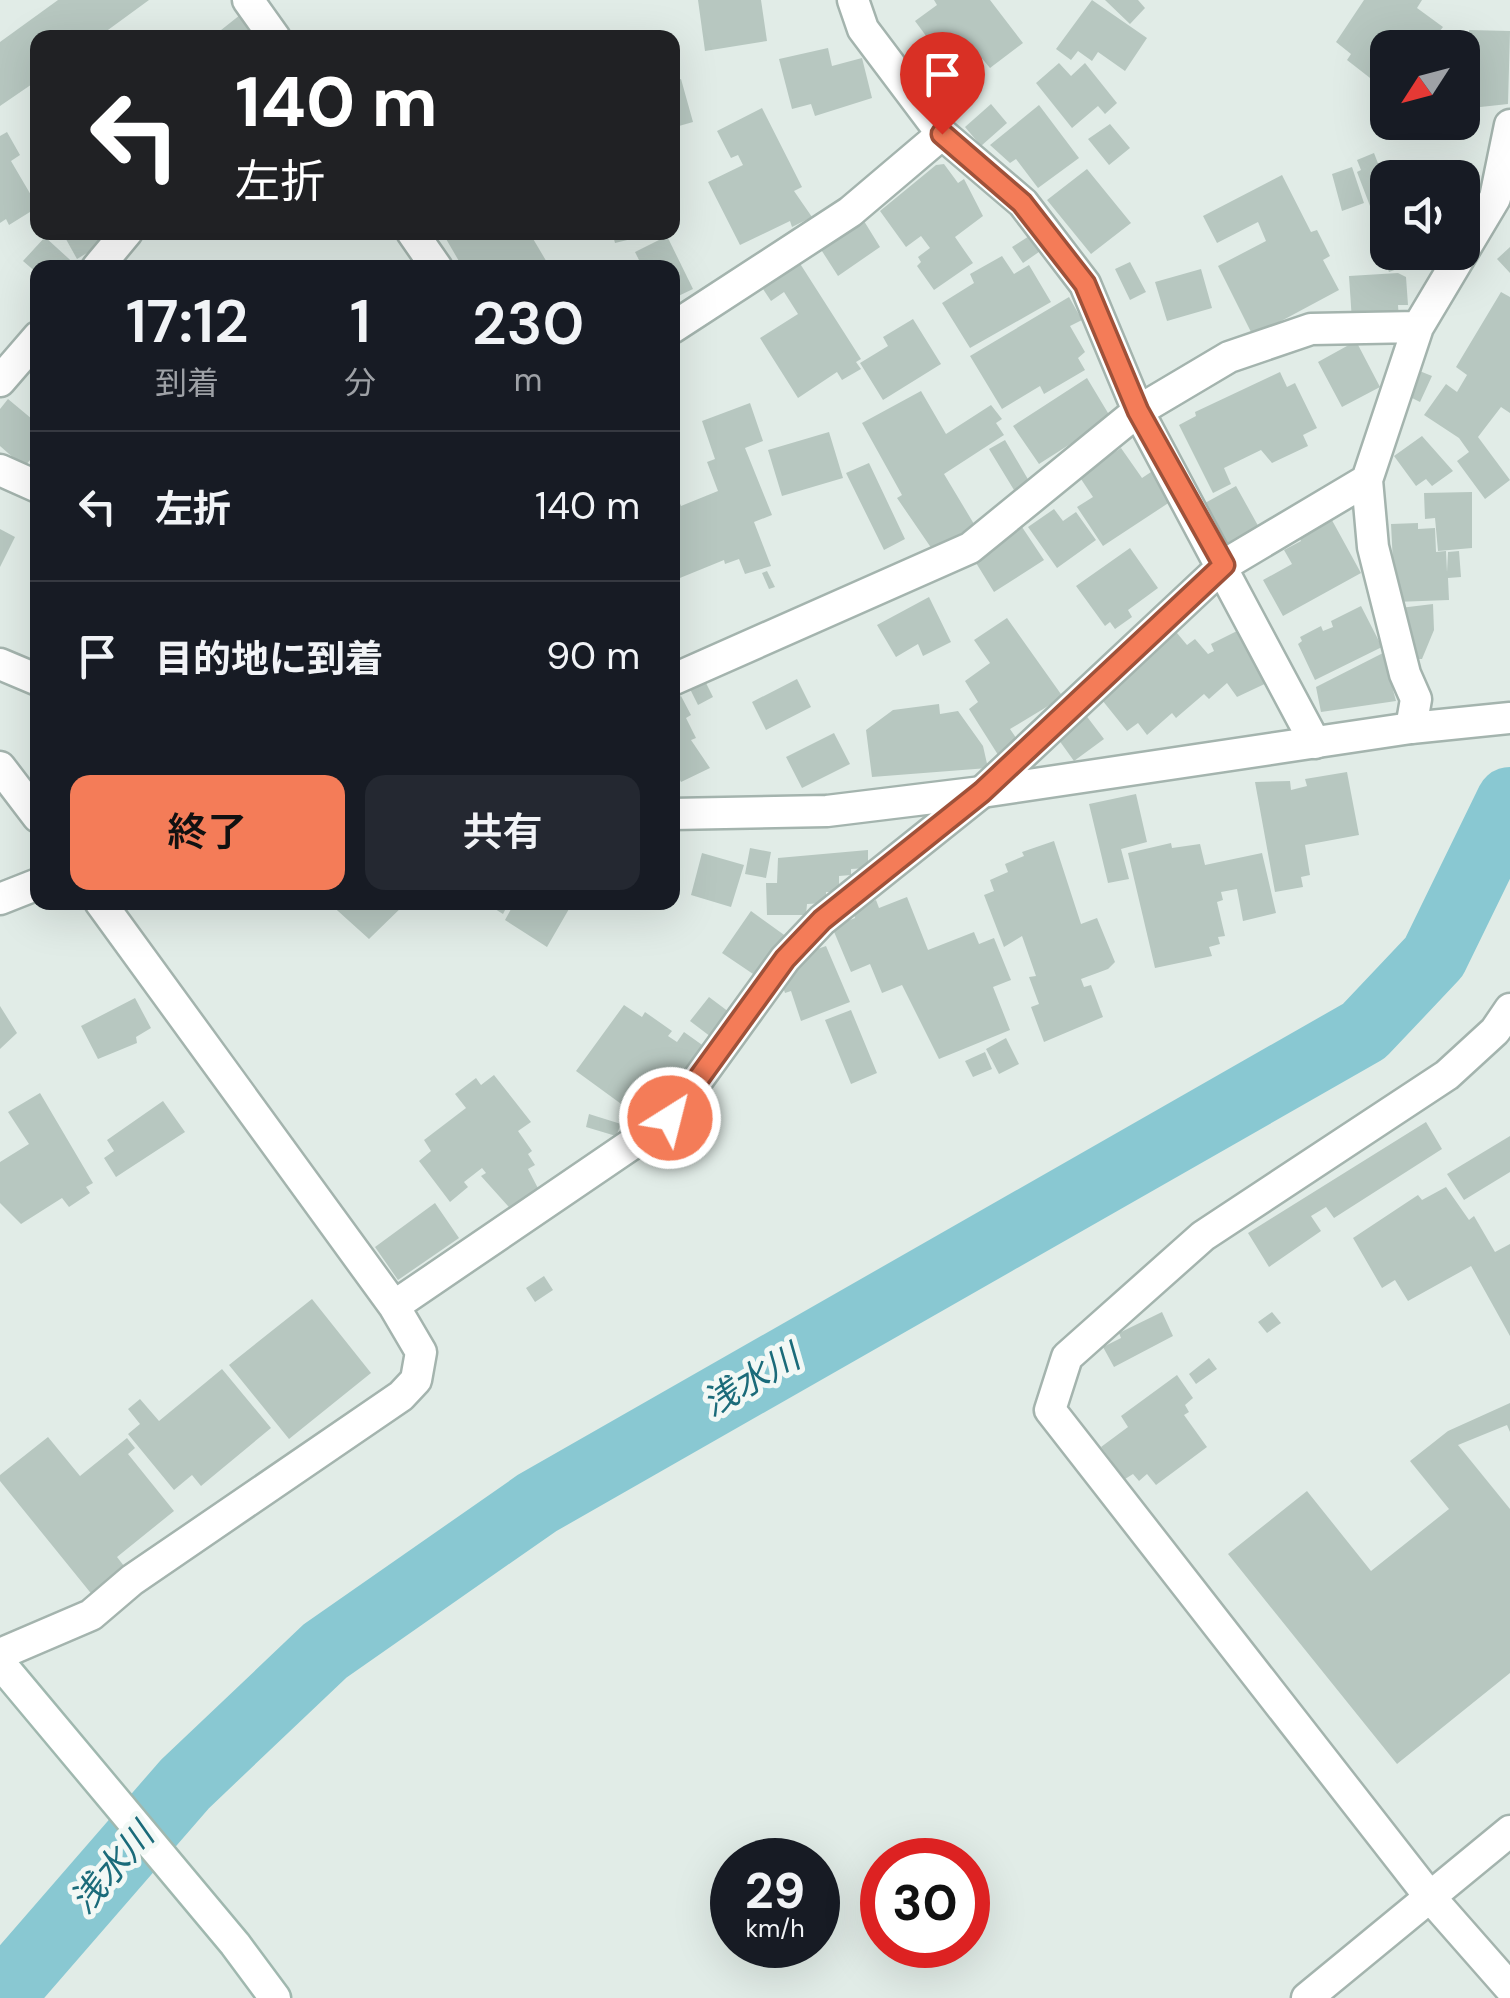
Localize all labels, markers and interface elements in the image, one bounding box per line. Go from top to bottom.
north arrow [1370,30,1480,140]
map controls [1370,30,1480,270]
pin [900,32,985,135]
icon: arrive [915,47,970,102]
text: 140 m [235,57,438,148]
icon: left [70,70,200,200]
text: 左折 [235,152,325,211]
button: sound [1370,160,1480,270]
text: 17:12 [126,282,249,361]
text: 1 [350,282,371,361]
text: 230 [472,284,584,363]
text: m [514,359,542,401]
text: 到着 [155,362,219,404]
text: 分 [344,362,376,404]
icon: left [70,479,125,534]
text: 140 m [535,481,640,531]
text: 左折 [155,484,231,534]
icon: arrive [70,629,125,684]
text: 90 m [546,631,640,681]
text: 目的地に到着 [155,634,383,684]
button: 終了 [70,775,345,890]
button: 共有 [365,775,640,890]
position arrow [618,1066,722,1170]
water label: 浅水川 [694,1332,811,1426]
water label: 浅水川 [60,1810,166,1923]
speed limit sign: 30 [860,1838,990,1968]
text: 29 [745,1858,805,1924]
text: km/h [745,1912,805,1945]

